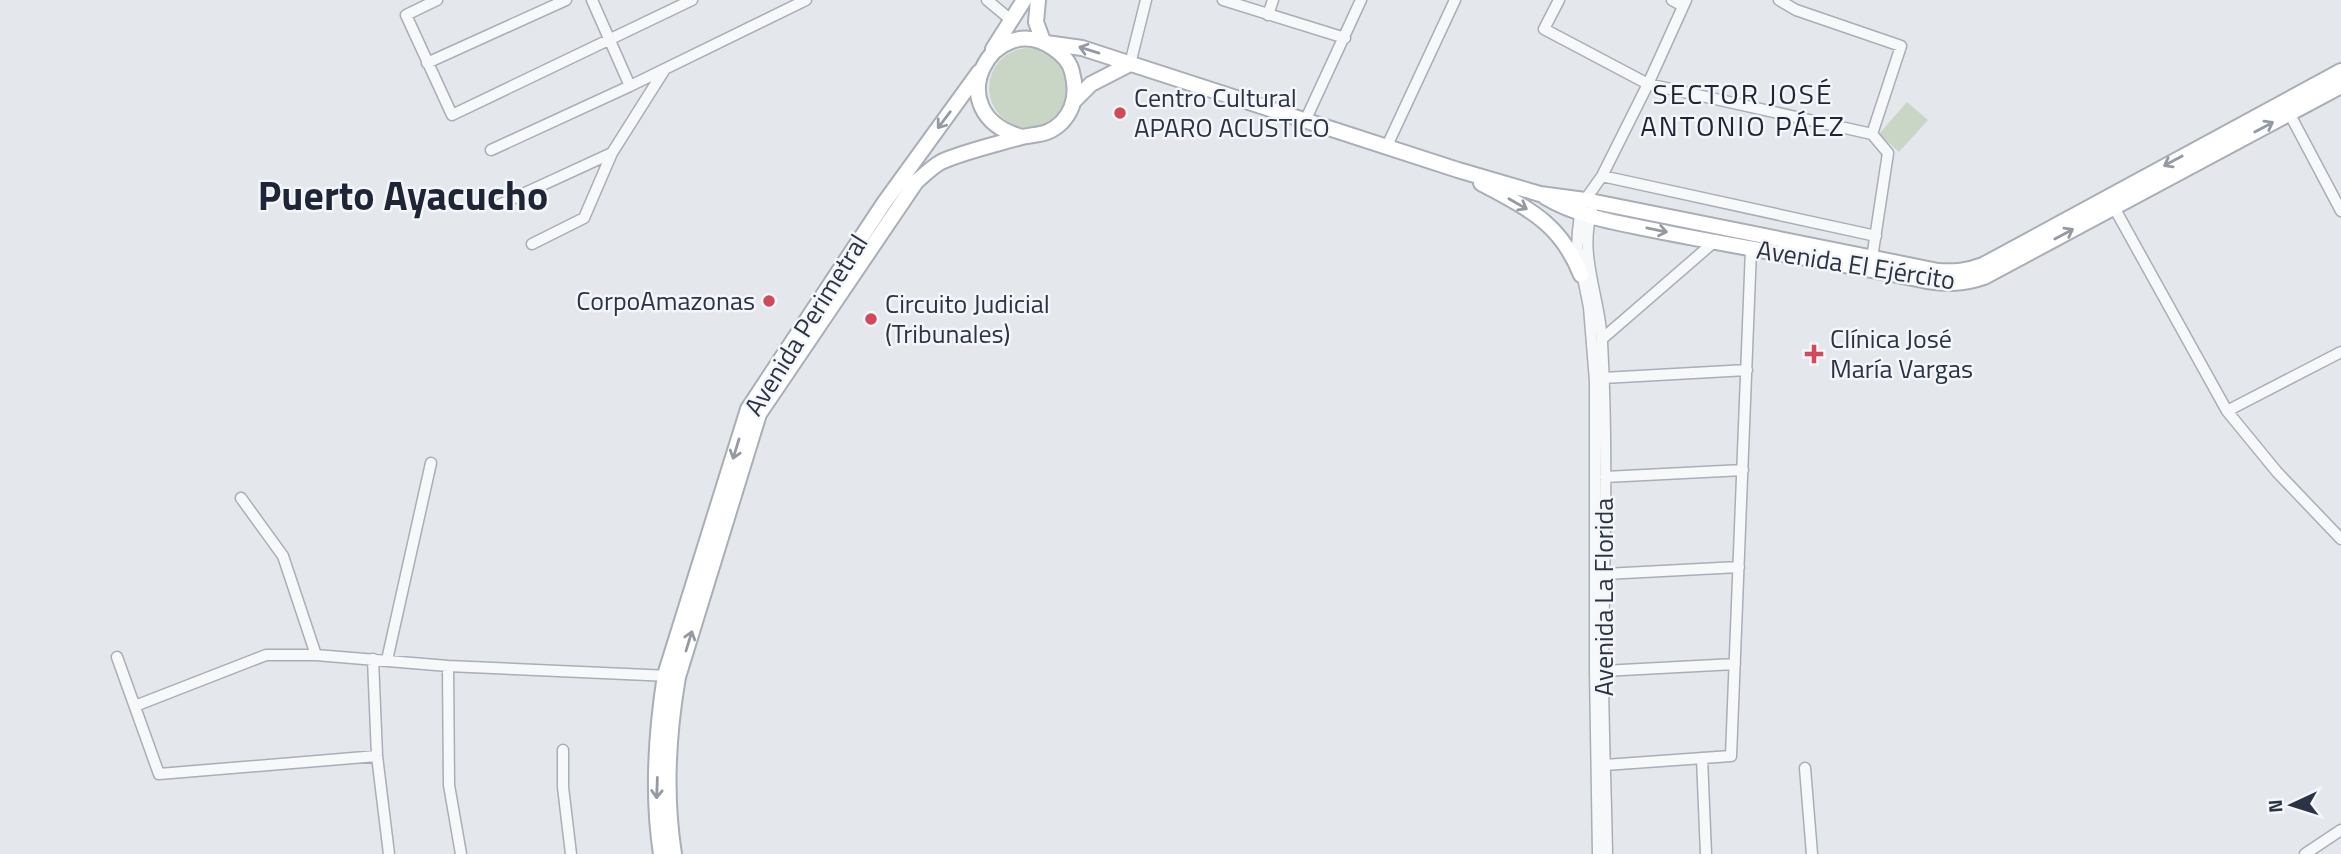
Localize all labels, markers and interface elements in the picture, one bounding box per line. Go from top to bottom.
one-way arrow [1078,43,1100,56]
district label: SECTOR JOSÉ ANTONIO PÁEZ [1640,72,1846,147]
place label: Centro Cultural APARO ACUSTICO [1134,78,1330,147]
marker: Centro Cultural APARO ACUSTICO [1112,105,1128,121]
one-way arrow [937,110,951,129]
one-way arrow [2253,120,2274,134]
one-way arrow [2163,155,2184,168]
district label: Puerto Ayacucho [258,165,548,226]
one-way arrow [1507,197,1527,211]
one-way arrow [1645,224,1668,238]
street label: Avenida Perimetral [734,226,877,423]
one-way arrow [2053,227,2073,241]
street label: Avenida El Ejército [1754,230,1958,299]
place label: CorpoAmazonas [576,281,755,320]
place label: Circuito Judicial (Tribunales) [885,284,1050,353]
marker: CorpoAmazonas [761,293,777,309]
marker: Circuito Judicial (Tribunales) [863,311,879,327]
place label: Clínica José María Vargas [1830,319,1973,388]
marker: Clínica José María Vargas [1804,344,1824,364]
one-way arrow [728,438,741,460]
street label: Avenida La Florida [1584,498,1623,696]
one-way arrow [684,631,696,653]
north arrow [2257,770,2327,840]
one-way arrow [651,776,664,799]
text: N [2260,799,2289,814]

